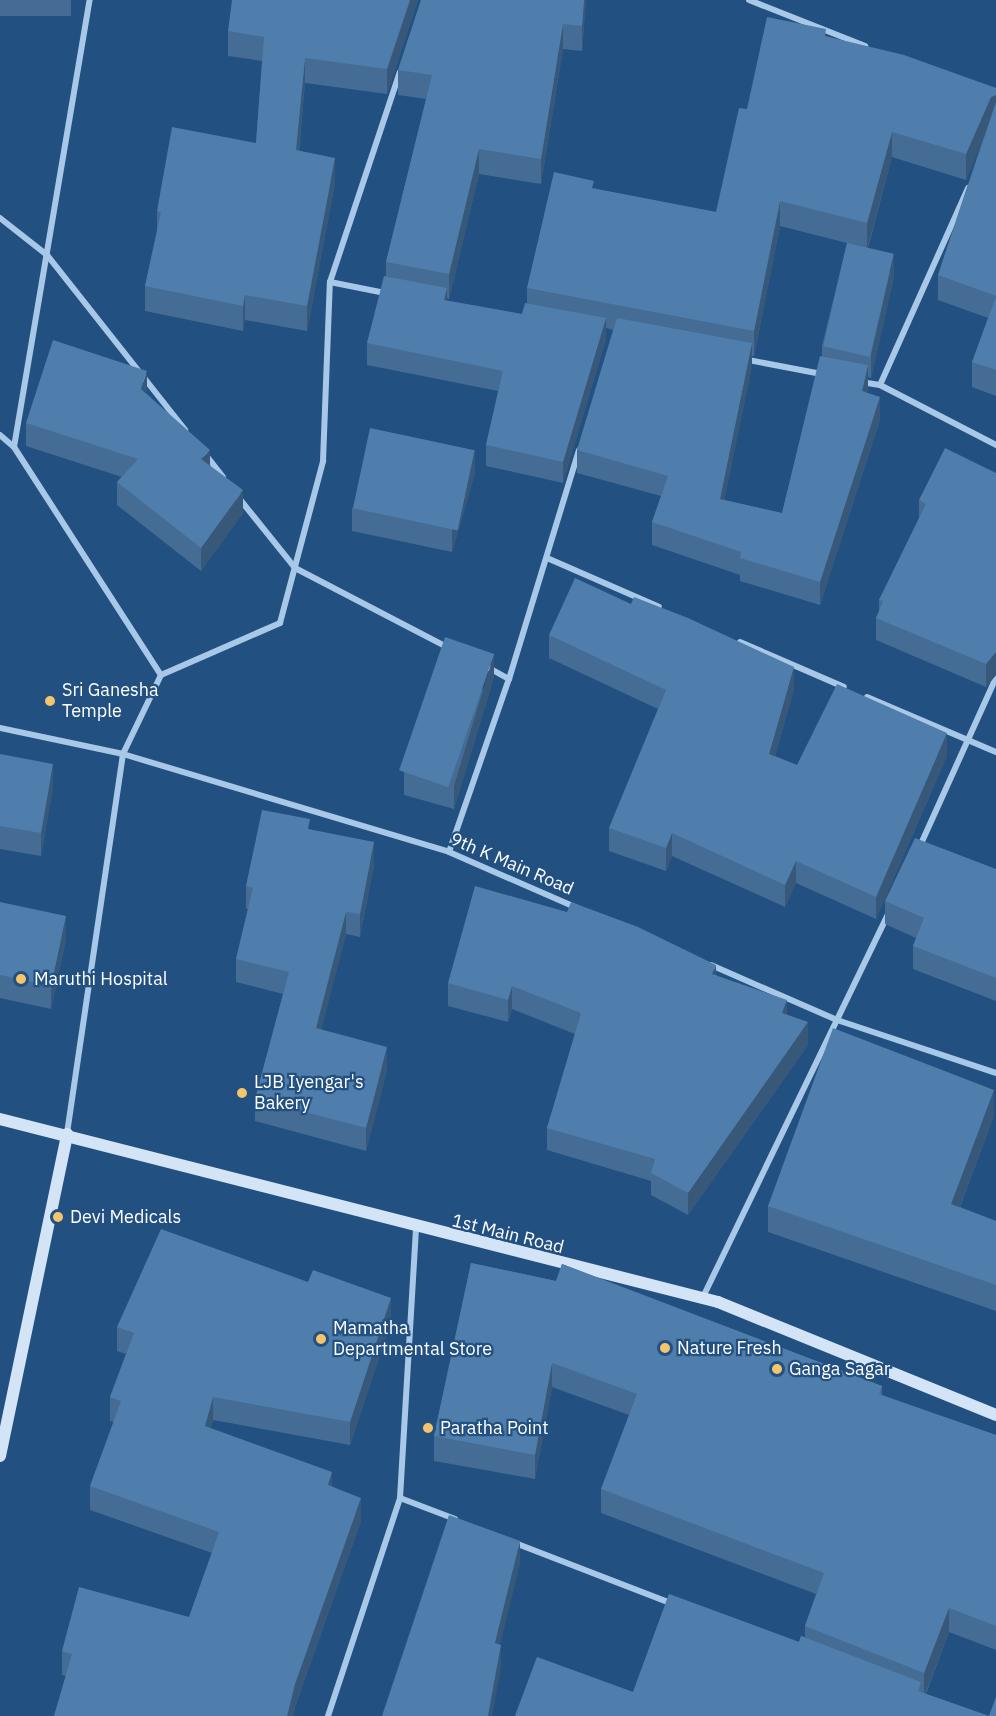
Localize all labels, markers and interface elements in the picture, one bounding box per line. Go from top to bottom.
place label: Sri Ganesha Temple [62,680,159,722]
marker: Sri Ganesha Temple [43,694,57,708]
street label: 9th K Main Road [447,828,577,900]
place label: Maruthi Hospital [34,968,168,990]
marker: Maruthi Hospital [12,970,30,988]
place label: LJB Iyengar's Bakery [254,1072,364,1114]
marker: LJB Iyengar's Bakery [235,1086,249,1100]
place label: Devi Medicals [70,1206,181,1228]
marker: Devi Medicals [51,1210,65,1224]
street label: 1st Main Road [450,1210,566,1258]
place label: Mamatha Departmental Store [333,1318,492,1360]
marker: Mamatha Departmental Store [314,1332,328,1346]
place label: Nature Fresh [677,1337,782,1359]
marker: Nature Fresh [658,1341,672,1355]
place label: Ganga Sagar [789,1358,890,1380]
marker: Ganga Sagar [770,1362,784,1376]
place label: Paratha Point [440,1417,549,1439]
marker: Paratha Point [421,1421,435,1435]

